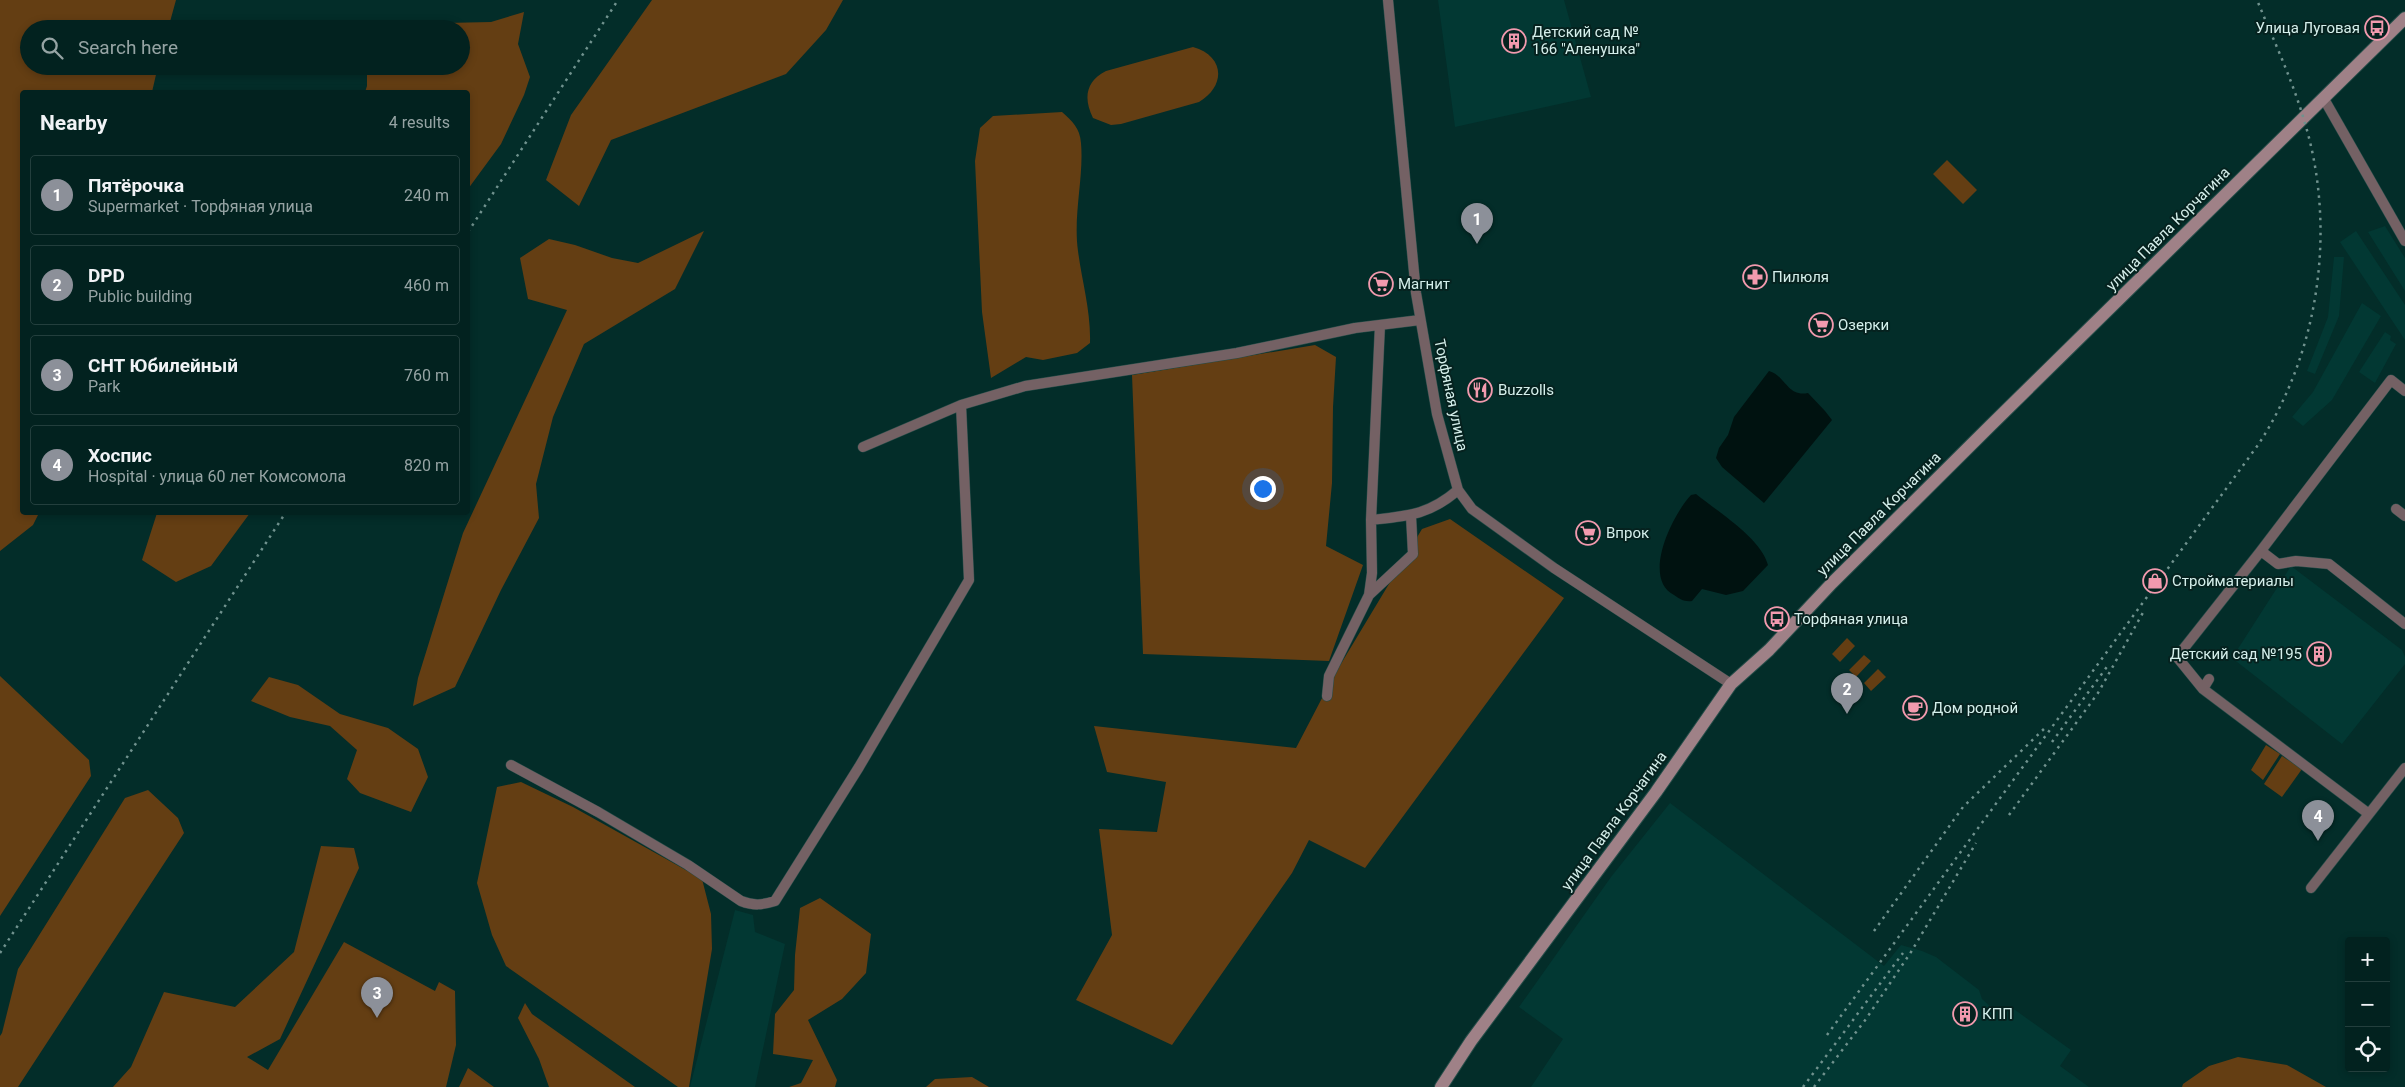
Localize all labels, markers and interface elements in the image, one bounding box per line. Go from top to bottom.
bus stop icon: Улица Луговая [2364,15,2390,41]
place label: Улица Луговая [2256,19,2360,37]
search box [20,20,470,75]
place label: Детский сад № 166 "Аленушка" [1532,23,1640,58]
building icon: Детский сад № 166 "Аленушка" [1501,28,1527,54]
icon: search [38,34,66,62]
text: Search here [78,36,178,59]
text: Nearby [40,111,107,135]
text: 4 results [389,113,450,132]
street label: улица Павла Корчагина [2102,163,2234,295]
text: Пятёрочка [88,174,184,197]
text: 1 [52,186,62,205]
text: 240 m [404,186,449,205]
text: Supermarket · Торфяная улица [88,197,313,216]
pin: 1 [1461,203,1493,244]
text: DPD [88,264,125,287]
pharmacy icon: Пилюля [1742,264,1768,290]
place label: Пилюля [1772,268,1829,286]
supermarket icon: Магнит [1368,271,1394,297]
place label: Магнит [1398,275,1450,293]
text: 2 [52,276,62,295]
text: 460 m [404,276,449,295]
text: Public building [88,287,192,306]
supermarket icon: Озерки [1808,312,1834,338]
place label: Озерки [1838,316,1889,334]
street label: Торфяная улица [1430,337,1472,453]
text: СНТ Юбилейный [88,354,238,377]
text: 3 [52,366,62,385]
text: 760 m [404,366,449,385]
text: Park [88,377,120,396]
restaurant icon: Buzzolls [1467,377,1493,403]
place label: Buzzolls [1498,381,1554,399]
text: Хоспис [88,444,152,467]
street label: улица Павла Корчагина [1813,448,1945,580]
text: 4 [52,456,62,475]
text: 820 m [404,456,449,475]
text: Hospital · улица 60 лет Комсомола [88,467,346,486]
your location [1250,476,1276,502]
supermarket icon: Впрок [1575,520,1601,546]
place label: Впрок [1606,524,1649,542]
shop icon: Стройматериалы [2142,568,2168,594]
place label: Стройматериалы [2172,572,2294,590]
bus stop icon: Торфяная улица [1764,606,1790,632]
place label: Торфяная улица [1794,610,1908,628]
building icon: Детский сад №195 [2306,641,2332,667]
place label: Детский сад №195 [2170,645,2302,663]
pin: 2 [1831,673,1863,714]
cafe icon: Дом родной [1902,695,1928,721]
place label: Дом родной [1932,699,2018,717]
street label: улица Павла Корчагина [1558,748,1670,894]
pin: 4 [2302,800,2334,841]
map controls [2345,937,2390,1072]
button: + [2345,937,2390,982]
pin: 3 [361,977,393,1018]
button: − [2345,982,2390,1027]
building icon: КПП [1952,1001,1978,1027]
place label: КПП [1982,1005,2013,1023]
button: locate [2345,1027,2390,1072]

